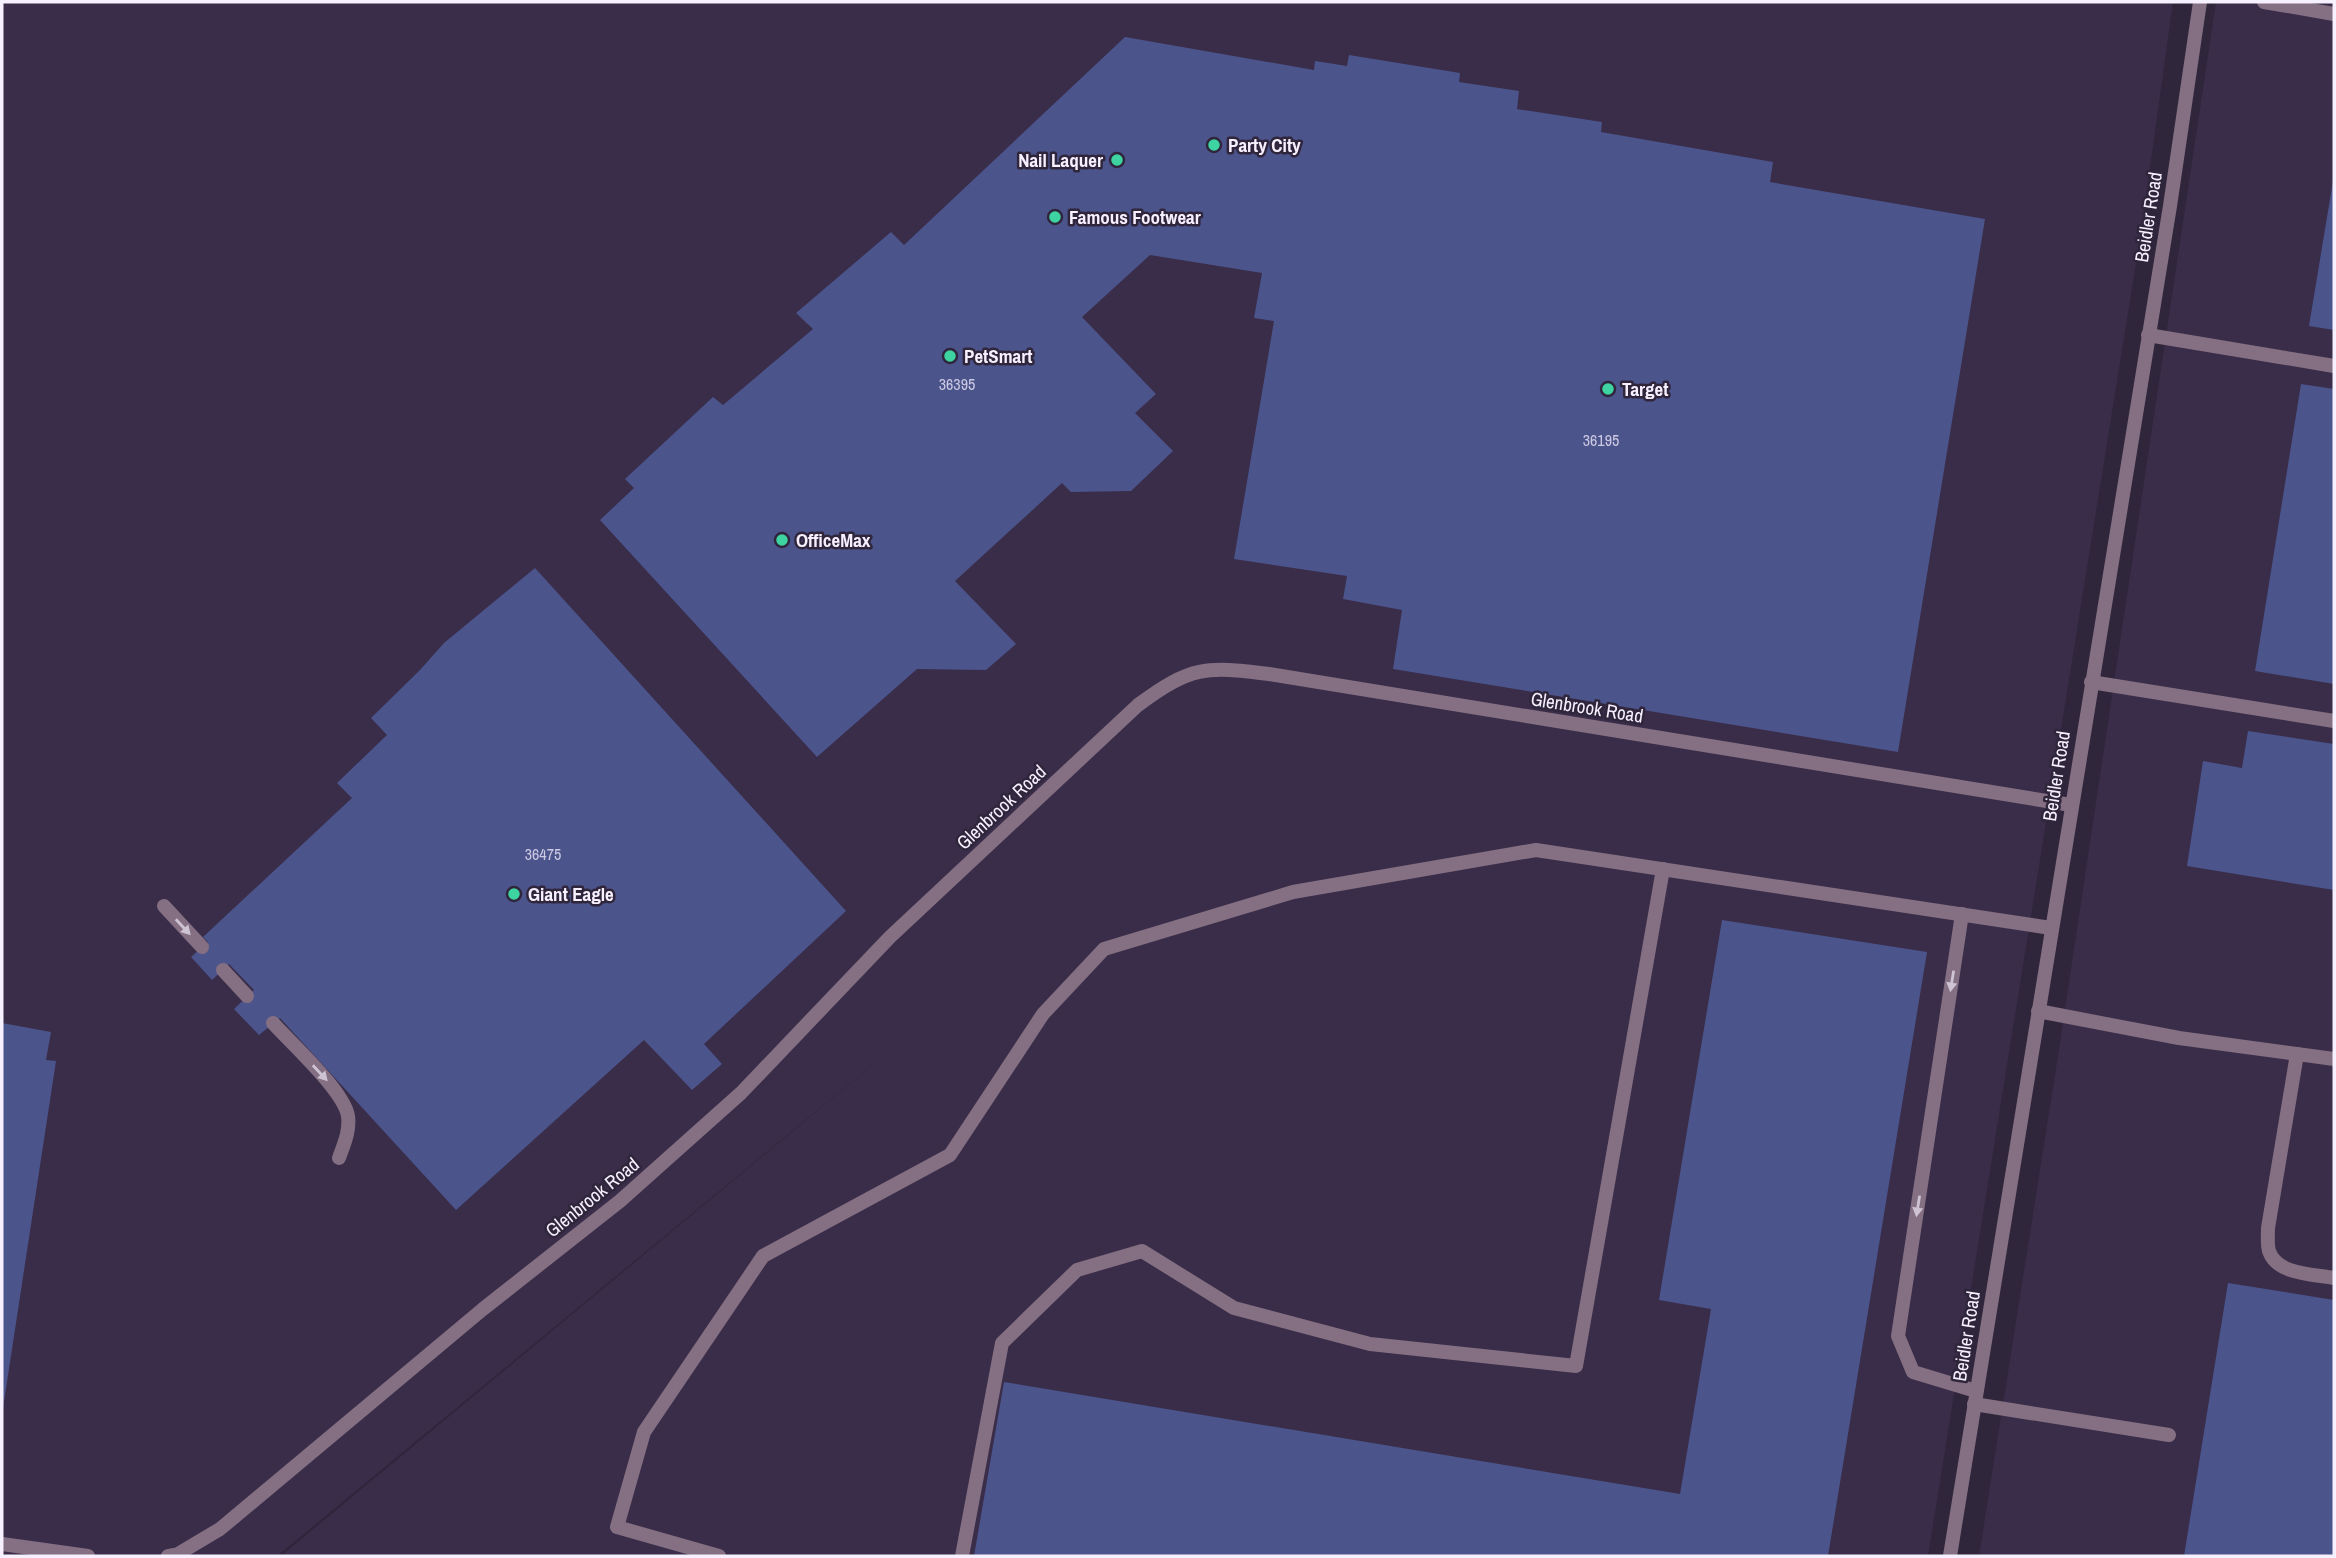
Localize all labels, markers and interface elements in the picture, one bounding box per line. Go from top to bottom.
place label: Party City [1228,132,1301,158]
marker: Party City [1206,137,1222,153]
place label: Nail Laquer [1018,147,1103,173]
marker: Nail Laquer [1109,152,1125,168]
street label: Beidler Road [2128,170,2168,264]
place label: Famous Footwear [1069,204,1201,230]
marker: Famous Footwear [1047,209,1063,225]
place label: PetSmart [964,343,1032,369]
marker: PetSmart [942,348,958,364]
house number: 36395 [939,373,975,395]
place label: Target [1622,376,1668,402]
marker: Target [1600,381,1616,397]
house number: 36195 [1583,429,1619,451]
place label: OfficeMax [796,527,871,553]
marker: OfficeMax [774,532,790,548]
street label: Glenbrook Road [1529,685,1645,729]
street label: Beidler Road [2036,729,2076,823]
street label: Glenbrook Road [951,759,1051,855]
house number: 36475 [525,843,561,865]
place label: Giant Eagle [528,881,614,907]
marker: Giant Eagle [506,886,522,902]
one-way arrow [175,918,191,935]
one-way arrow [1946,971,1957,993]
one-way arrow [311,1064,327,1081]
street label: Glenbrook Road [540,1151,644,1243]
one-way arrow [1912,1196,1923,1218]
street label: Beidler Road [1946,1289,1986,1383]

